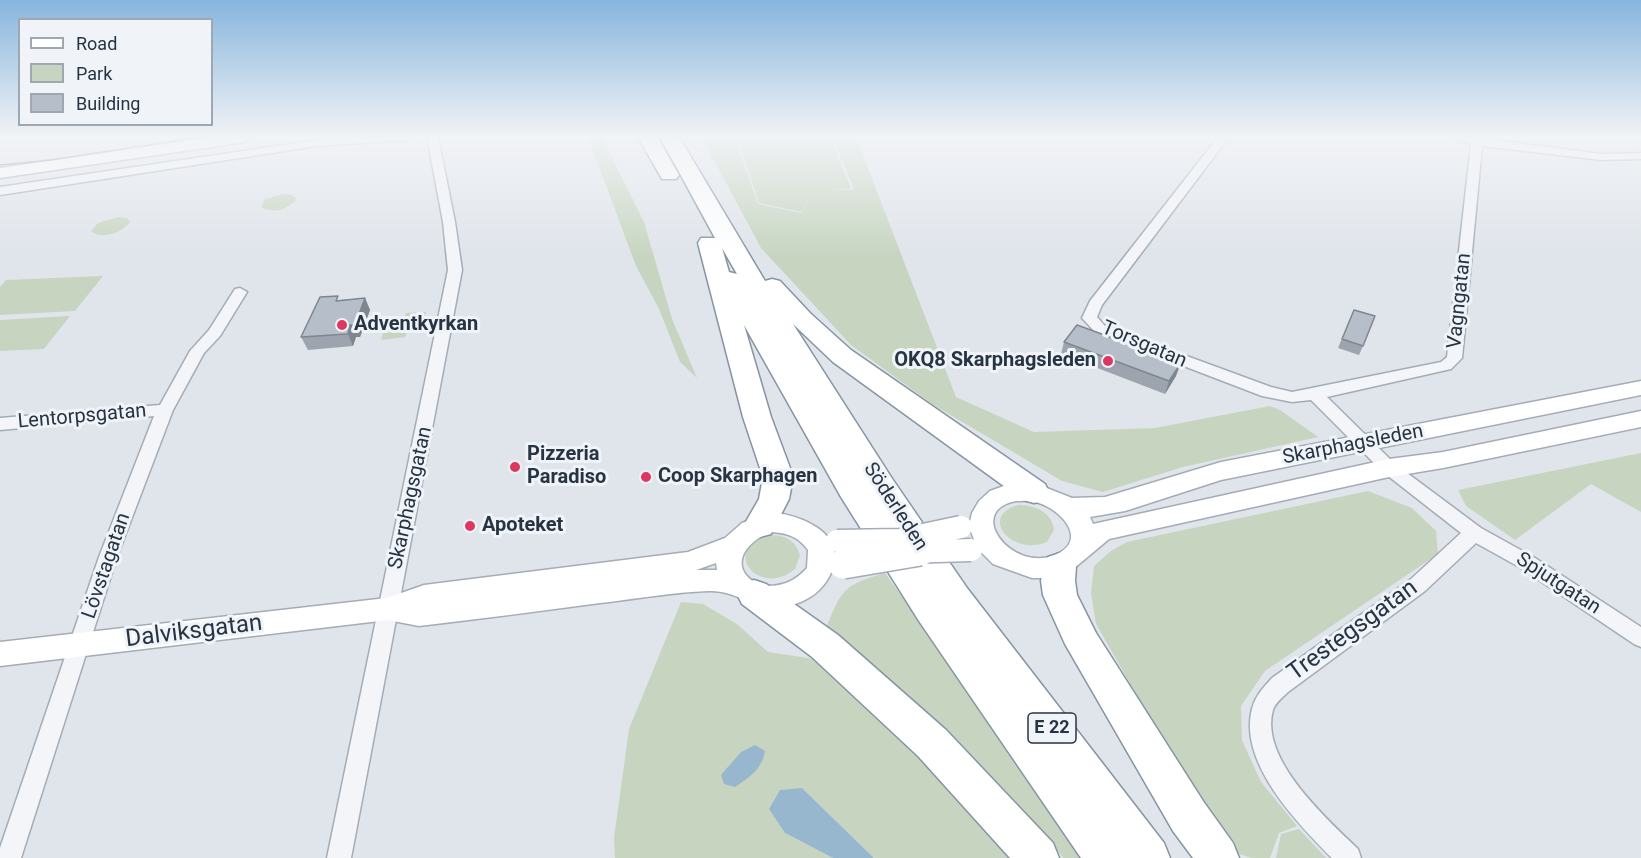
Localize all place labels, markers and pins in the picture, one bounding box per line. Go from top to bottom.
place label: Adventkyrkan [354,313,478,337]
marker: Adventkyrkan [335,318,349,332]
place label: OKQ8 Skarphagsleden [894,349,1096,373]
marker: OKQ8 Skarphagsleden [1101,354,1115,368]
place label: Pizzeria Paradiso [527,443,606,490]
marker: Pizzeria Paradiso [508,460,522,474]
place label: Coop Skarphagen [658,465,818,489]
marker: Coop Skarphagen [639,470,653,484]
place label: Apoteket [482,514,563,538]
marker: Apoteket [463,519,477,533]

